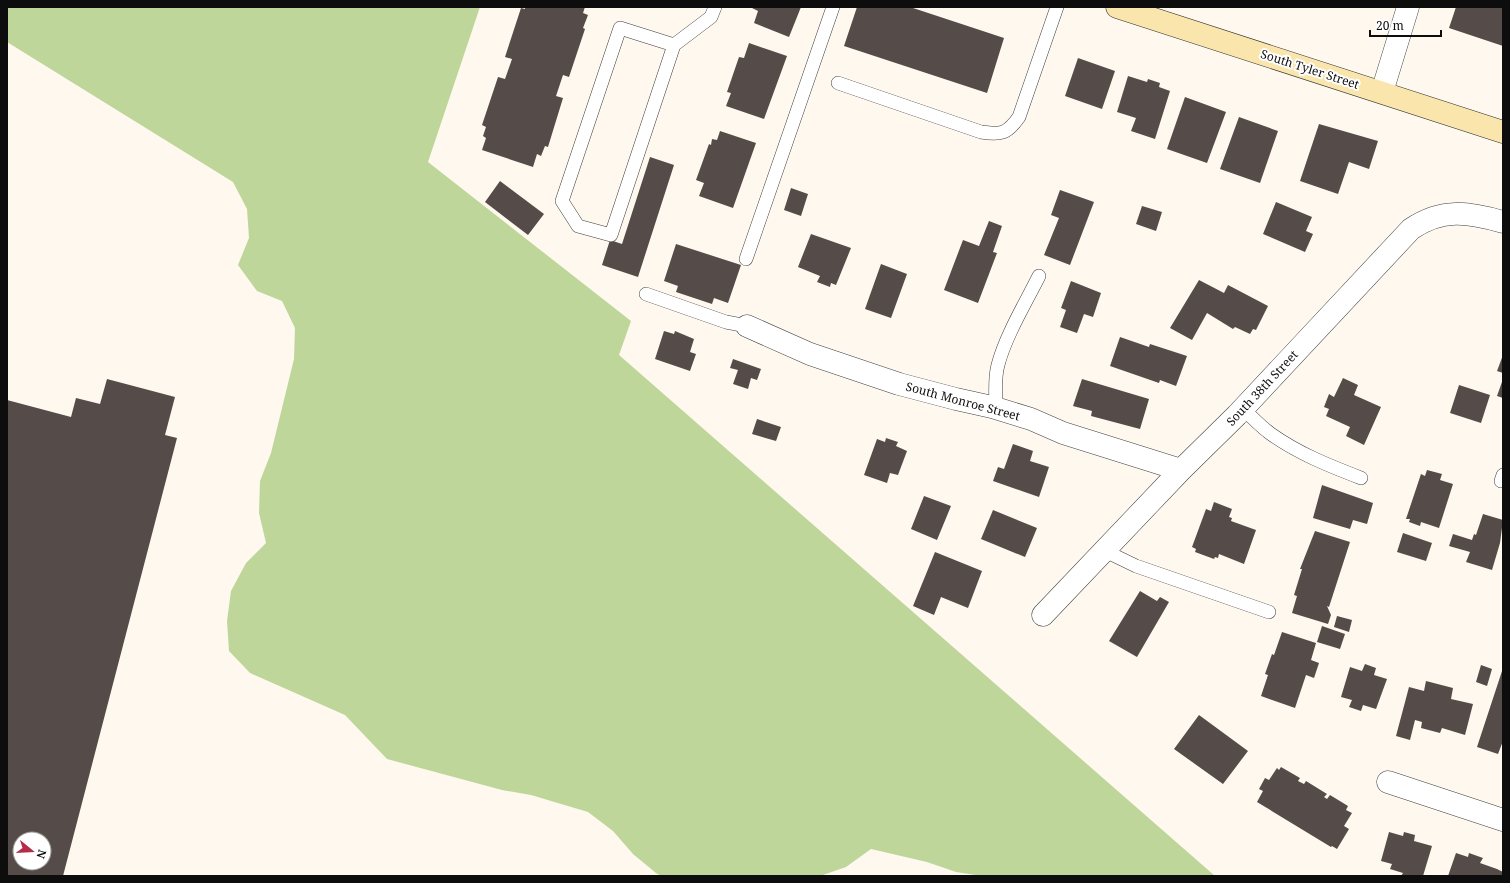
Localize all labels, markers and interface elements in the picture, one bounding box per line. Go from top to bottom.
scale bar [1370,12,1441,38]
text: 20 m [1376,17,1404,34]
street label: South Tyler Street [1259,45,1361,93]
street label: South 38th Street [1222,346,1302,430]
street label: South Monroe Street [904,378,1022,424]
north arrow [12,831,52,871]
text: N [33,848,50,861]

